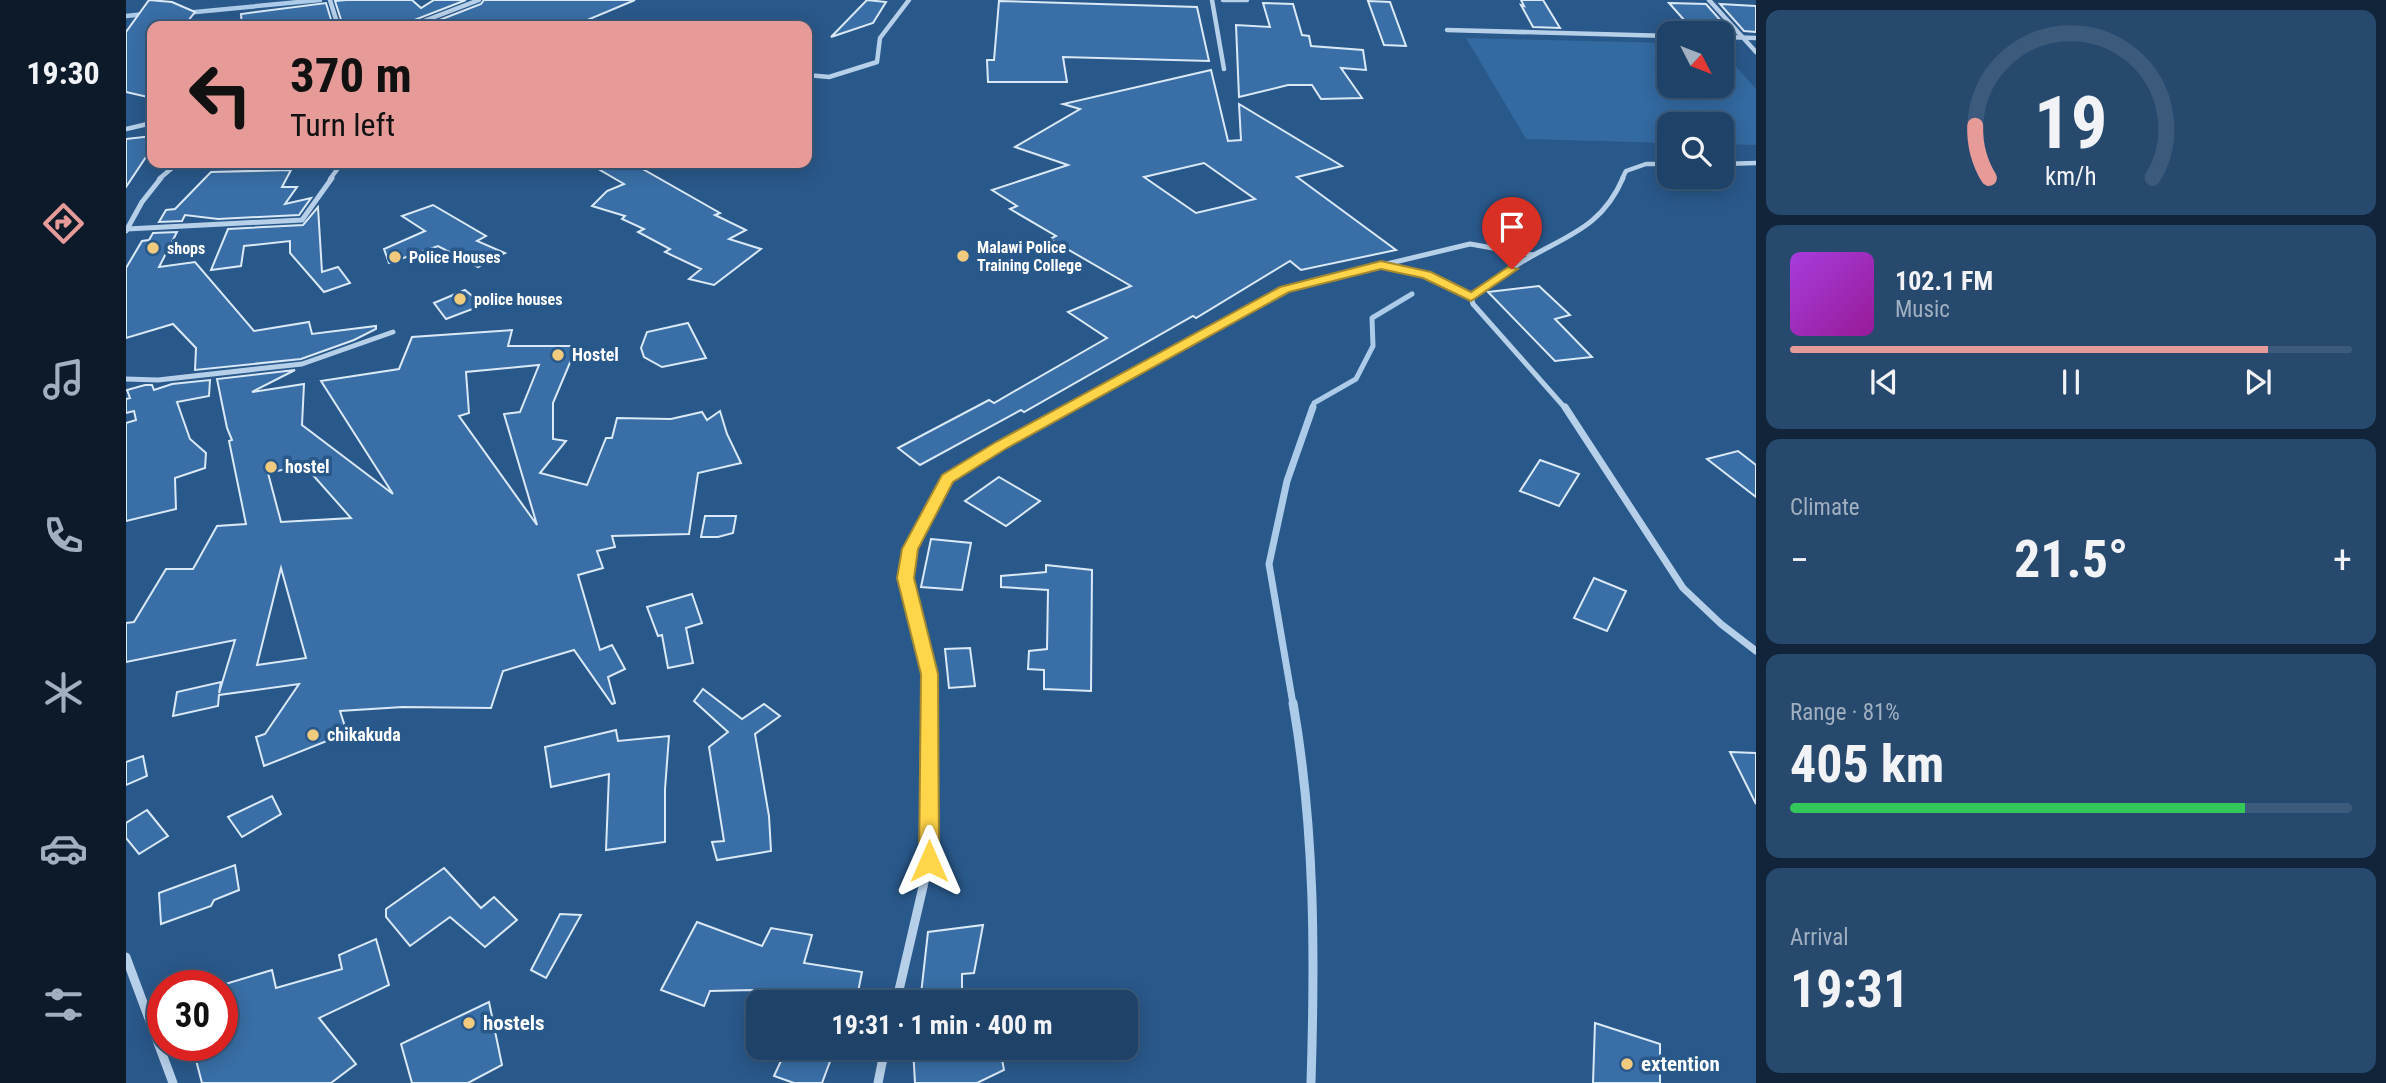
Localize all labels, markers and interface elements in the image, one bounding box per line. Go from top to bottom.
north arrow [1657,21,1734,98]
map controls [1657,21,1734,189]
text: 370 m [290,47,412,104]
icon: left [175,49,266,140]
text: 19:30 [26,54,100,92]
text: 19 [2034,81,2108,167]
text: Turn left [290,106,395,144]
button: search [1657,112,1734,189]
text: km/h [2045,162,2097,191]
pin [1482,197,1542,269]
icon: directions [39,199,88,248]
icon: arrive [1493,208,1531,246]
place label: Malawi Police Training College [977,238,1082,275]
place label: shops [167,239,205,258]
marker: shops [145,240,161,256]
place label: Police Houses [409,248,501,267]
marker: Malawi Police Training College [955,248,971,264]
marker: Police Houses [387,249,403,265]
text: 102.1 FM [1895,266,1993,296]
place label: police houses [474,290,563,309]
marker: police houses [452,291,468,307]
text: Music [1895,296,1950,323]
place label: Hostel [572,344,619,365]
marker: Hostel [550,347,566,363]
icon: music [39,355,88,404]
icon: previous [1865,363,1903,401]
icon: pause [2052,363,2090,401]
icon: next [2239,363,2277,401]
place label: hostel [285,456,330,477]
marker: hostel [263,459,279,475]
text: Climate [1790,494,1860,521]
icon: phone [39,511,88,560]
text: 21.5° [2014,529,2128,590]
text: − [1790,538,1809,582]
text: + [2333,538,2352,582]
icon: climate [39,668,88,717]
text: Range · 81% [1790,699,1900,726]
place label: chikakuda [327,724,401,745]
marker: chikakuda [305,727,321,743]
text: 405 km [1790,734,1944,795]
icon: car [39,824,88,873]
position arrow [892,824,966,898]
text: Arrival [1790,924,1849,951]
text: 19:31 [1790,959,1909,1020]
speed limit sign: 30 [147,970,238,1061]
icon: filters [39,980,88,1029]
text: 19:31 · 1 min · 400 m [832,1010,1052,1040]
place label: hostels [483,1011,545,1035]
marker: hostels [461,1015,477,1031]
place label: extention [1641,1052,1720,1076]
marker: extention [1619,1056,1635,1072]

